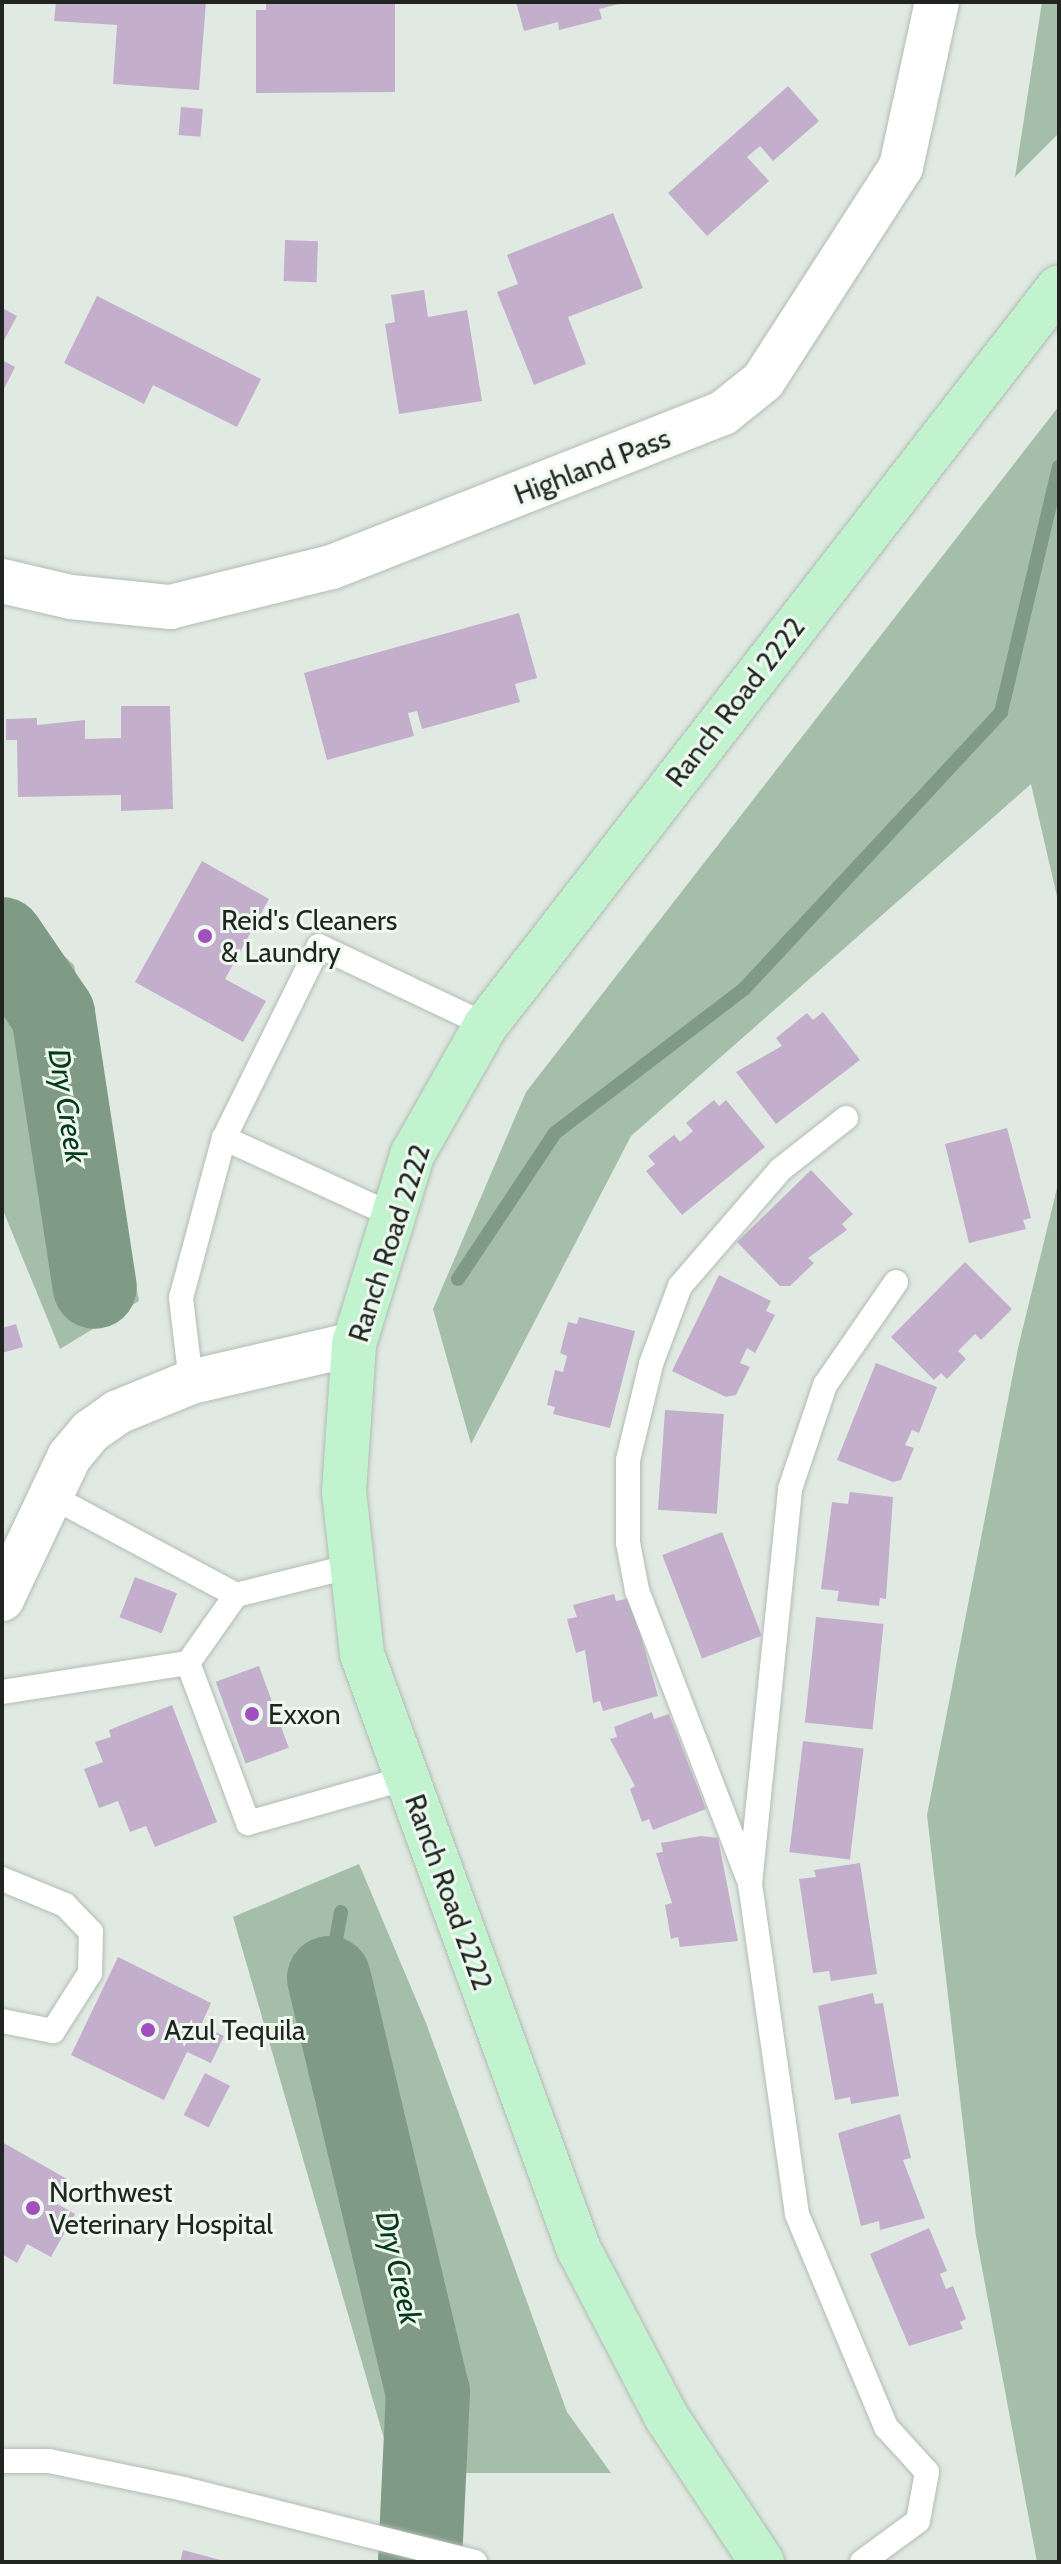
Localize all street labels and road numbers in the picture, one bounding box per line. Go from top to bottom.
street label: Highland Pass [509,421,675,511]
street label: Ranch Road 2222 [658,611,812,793]
street label: Ranch Road 2222 [341,1140,437,1346]
street label: Ranch Road 2222 [398,1790,500,1994]

